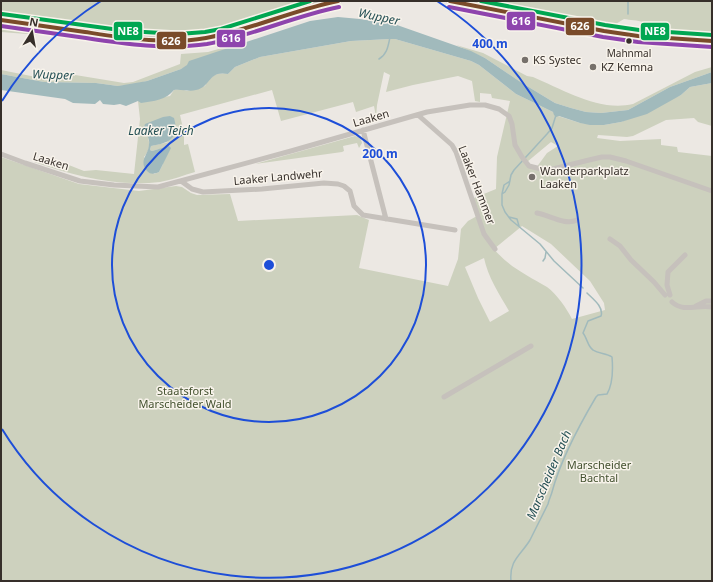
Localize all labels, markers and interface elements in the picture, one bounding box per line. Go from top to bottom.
water label: Wupper [357,4,402,29]
line badge: 616 [506,11,536,31]
north arrow [12,12,52,52]
text: N [28,13,40,30]
text: 616 [512,13,530,28]
line badge: 626 [565,17,595,36]
text: 626 [571,18,589,33]
line badge: NE8 [113,21,143,41]
line badge: NE8 [640,22,670,41]
text: NE8 [117,23,139,38]
text: NE8 [644,23,666,38]
line badge: 616 [216,29,246,48]
text: 616 [222,30,240,45]
line badge: 626 [156,31,187,50]
text: 626 [162,33,180,48]
text: 400 m [472,35,508,52]
marker: Mahnmal [624,36,634,46]
place label: Mahnmal [607,46,651,60]
place label: KS Systec [533,52,581,67]
marker: KS Systec [520,55,530,65]
place label: KZ Kemna [601,59,653,74]
marker: KZ Kemna [588,62,598,72]
water label: Wupper [32,65,75,84]
street label: Laaken [351,105,391,130]
water label: Laaker Teich [128,122,194,139]
street label: Laaker Hammer [456,143,500,227]
text: 200 m [362,145,398,162]
street label: Laaken [31,148,71,173]
place label: Wanderparkplatz Laaken [540,163,629,191]
street label: Laaker Landwehr [233,165,324,188]
marker: Wanderparkplatz Laaken [527,172,537,182]
centre of rings [262,258,276,272]
park label: Staatsforst Marscheider Wald [138,383,232,411]
water label: Marscheider Bach [522,427,575,522]
park label: Marscheider Bachtal [567,457,632,485]

